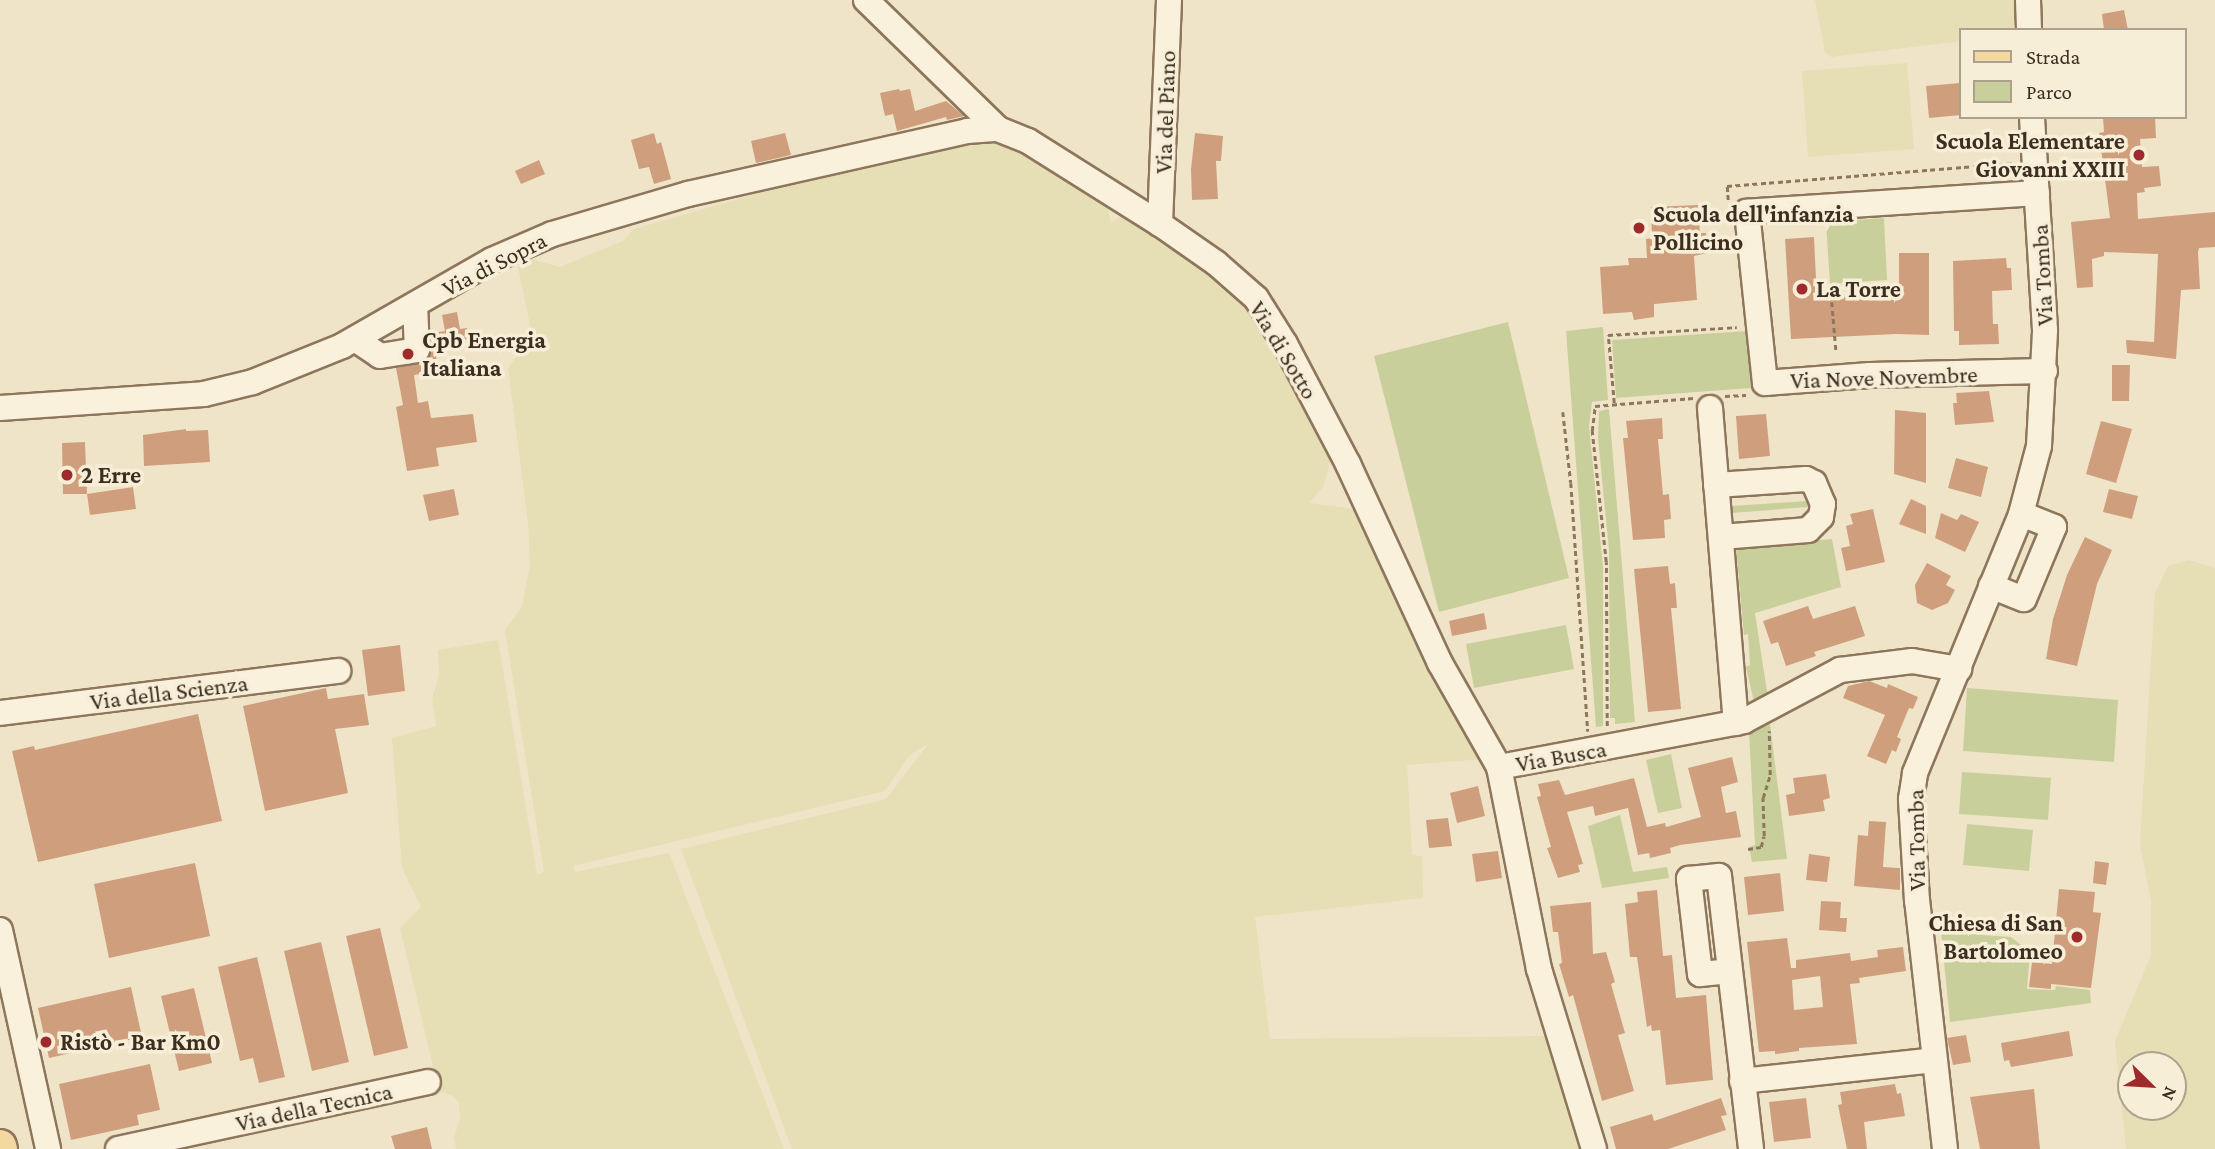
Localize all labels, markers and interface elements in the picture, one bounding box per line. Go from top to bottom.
legend [1960,28,2187,119]
text: Strada [2026,45,2080,69]
street label: Via del Piano [1148,50,1182,174]
text: Parco [2026,80,2072,104]
place label: Scuola Elementare Giovanni XXIII [1935,127,2125,183]
marker: Scuola Elementare Giovanni XXIII [2131,147,2147,163]
place label: Scuola dell'infanzia Pollicino [1653,200,1854,256]
marker: Scuola dell'infanzia Pollicino [1631,220,1647,236]
street label: Via Tomba [2025,223,2059,327]
street label: Via di Sopra [437,225,551,303]
place label: La Torre [1816,275,1901,303]
marker: La Torre [1794,281,1810,297]
street label: Via di Sotto [1243,296,1325,404]
place label: Cpb Energia Italiana [422,326,546,382]
marker: Cpb Energia Italiana [400,346,416,362]
street label: Via Nove Novembre [1790,359,1978,395]
place label: 2 Erre [81,461,141,489]
marker: 2 Erre [59,467,75,483]
street label: Via della Scienza [88,668,250,716]
street label: Via Busca [1513,734,1609,778]
street label: Via Tomba [1901,789,1931,891]
place label: Chiesa di San Bartolomeo [1928,909,2063,965]
marker: Chiesa di San Bartolomeo [2069,929,2085,945]
place label: Ristò - Bar Km0 [60,1028,221,1056]
marker: Ristò - Bar Km0 [38,1034,54,1050]
north arrow [2117,1051,2187,1121]
street label: Via della Tecnica [233,1076,395,1138]
text: N [2158,1084,2182,1104]

